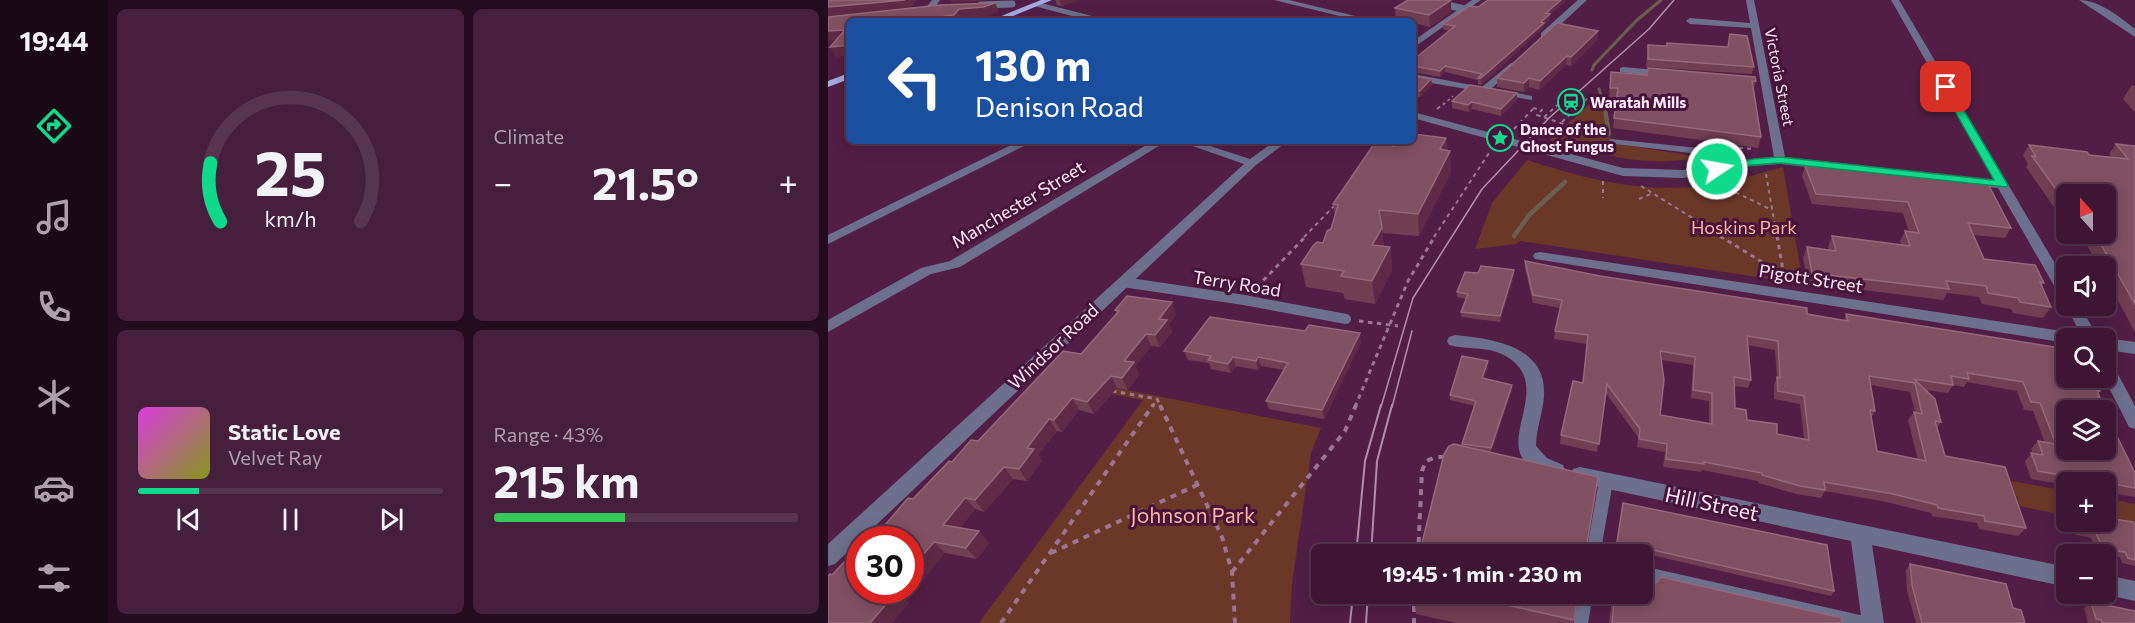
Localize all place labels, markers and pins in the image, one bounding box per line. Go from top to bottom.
pin [1920,61,1971,112]
station icon: Waratah Mills [1556,87,1586,117]
place label: Waratah Mills [1590,93,1686,111]
place label: Dance of the Ghost Fungus [1520,120,1614,155]
place icon: Dance of the Ghost Fungus [1485,123,1515,153]

